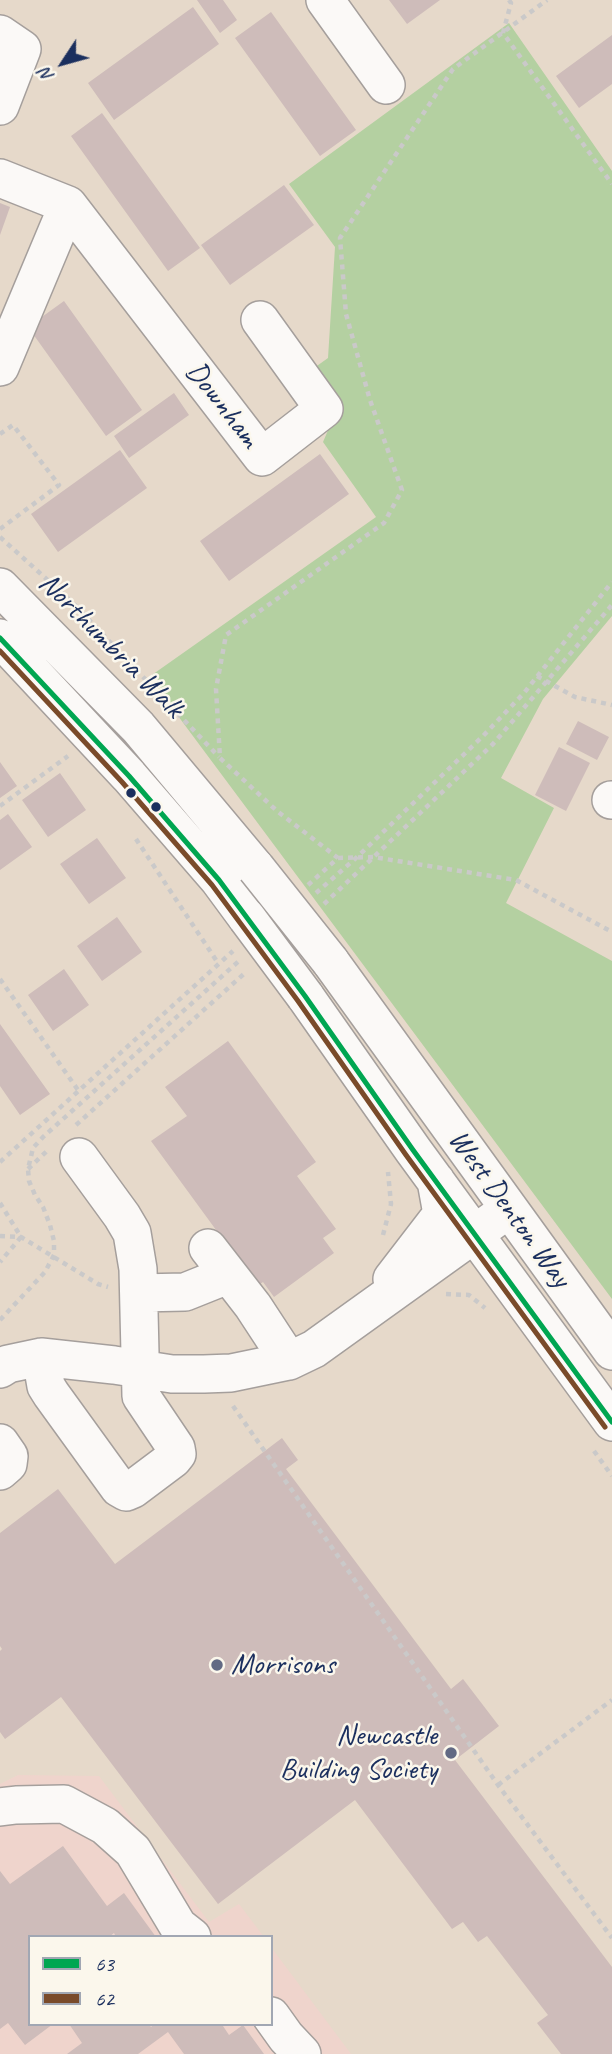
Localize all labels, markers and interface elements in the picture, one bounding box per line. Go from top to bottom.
north arrow [28,28,98,98]
text: N [33,64,59,87]
street label: Downham [177,355,267,455]
street label: Northumbria Walk [31,566,191,726]
unlabelled marker [124,786,138,800]
unlabelled marker [149,800,163,814]
street label: West Denton Way [440,1123,578,1295]
place label: Morrisons [231,1647,335,1683]
marker: Morrisons [209,1657,225,1673]
place label: Newcastle Building Society [280,1718,437,1788]
marker: Newcastle Building Society [443,1745,459,1761]
legend [28,1935,273,2026]
text: 63 [95,1951,114,1977]
text: 62 [95,1986,114,2012]

